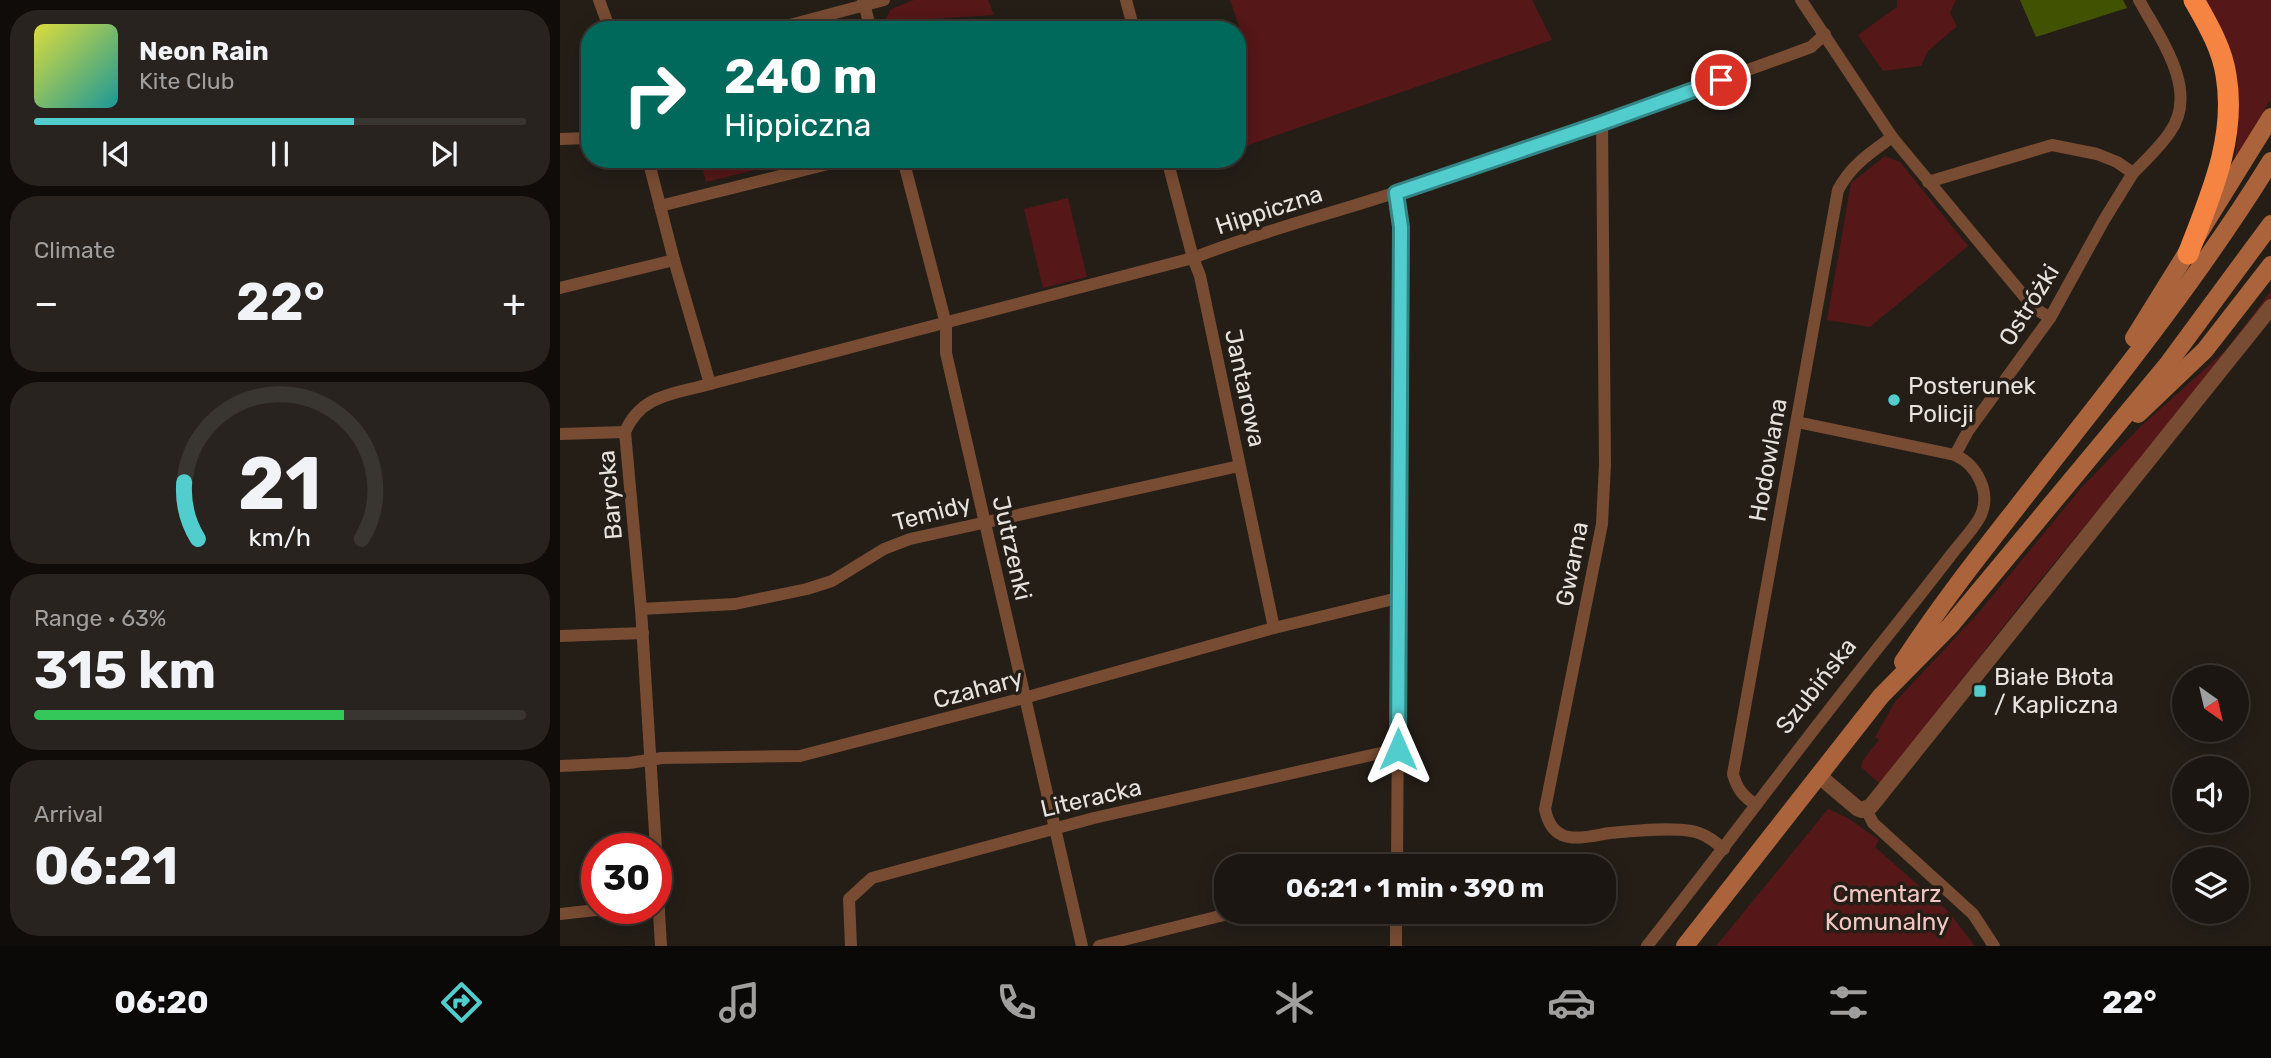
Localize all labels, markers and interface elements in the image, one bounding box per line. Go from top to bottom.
text: Neon Rain [139,36,269,67]
text: 240 m [724,47,878,105]
icon: right [609,49,700,140]
pin [1691,50,1751,110]
icon: arrive [1702,61,1740,99]
text: Kite Club [139,67,234,95]
text: Hippiczna [724,106,872,144]
icon: previous [97,135,135,173]
icon: pause [261,135,299,173]
icon: next [425,135,463,173]
street label: Hippiczna [1212,180,1326,240]
text: Climate [34,236,115,264]
street label: Ostróżki [1993,259,2065,351]
text: 22° [236,271,325,333]
text: − [34,280,59,326]
text: + [502,280,526,326]
street label: Jantarowa [1219,326,1271,450]
place label: Posterunek Policji [1908,372,2037,428]
marker: Posterunek Policji [1886,392,1902,408]
street label: Hodowlana [1743,396,1793,524]
text: 21 [238,441,322,527]
street label: Barycka [592,449,628,541]
street label: Temidy [890,489,974,537]
street label: Jutrzenki [986,493,1038,603]
street label: Gwarna [1550,519,1594,609]
text: km/h [249,523,311,552]
text: Range · 63% [34,604,166,632]
street label: Szubińska [1770,633,1862,739]
text: 315 km [34,639,216,701]
place label: Białe Błota / Kapliczna [1994,663,2118,719]
street label: Czahary [930,664,1026,714]
north arrow [2172,665,2249,742]
map controls [2172,665,2249,924]
marker: Białe Błota / Kapliczna [1972,683,1988,699]
position arrow [1361,712,1435,786]
button: sound [2172,756,2249,833]
street label: Literacka [1038,773,1144,823]
text: Arrival [34,800,103,828]
speed limit sign: 30 [581,833,672,924]
text: 06:21 [34,835,178,897]
button: layers [2172,847,2249,924]
text: 06:21 · 1 min · 390 m [1286,873,1544,904]
park label: Cmentarz Komunalny [1825,880,1949,936]
icon: directions [437,978,486,1027]
icon: music [715,978,764,1027]
icon: phone [992,978,1041,1027]
icon: climate [1270,978,1319,1027]
icon: car [1547,978,1596,1027]
icon: filters [1824,978,1873,1027]
text: 06:20 [114,983,209,1021]
text: 22° [2102,983,2157,1021]

